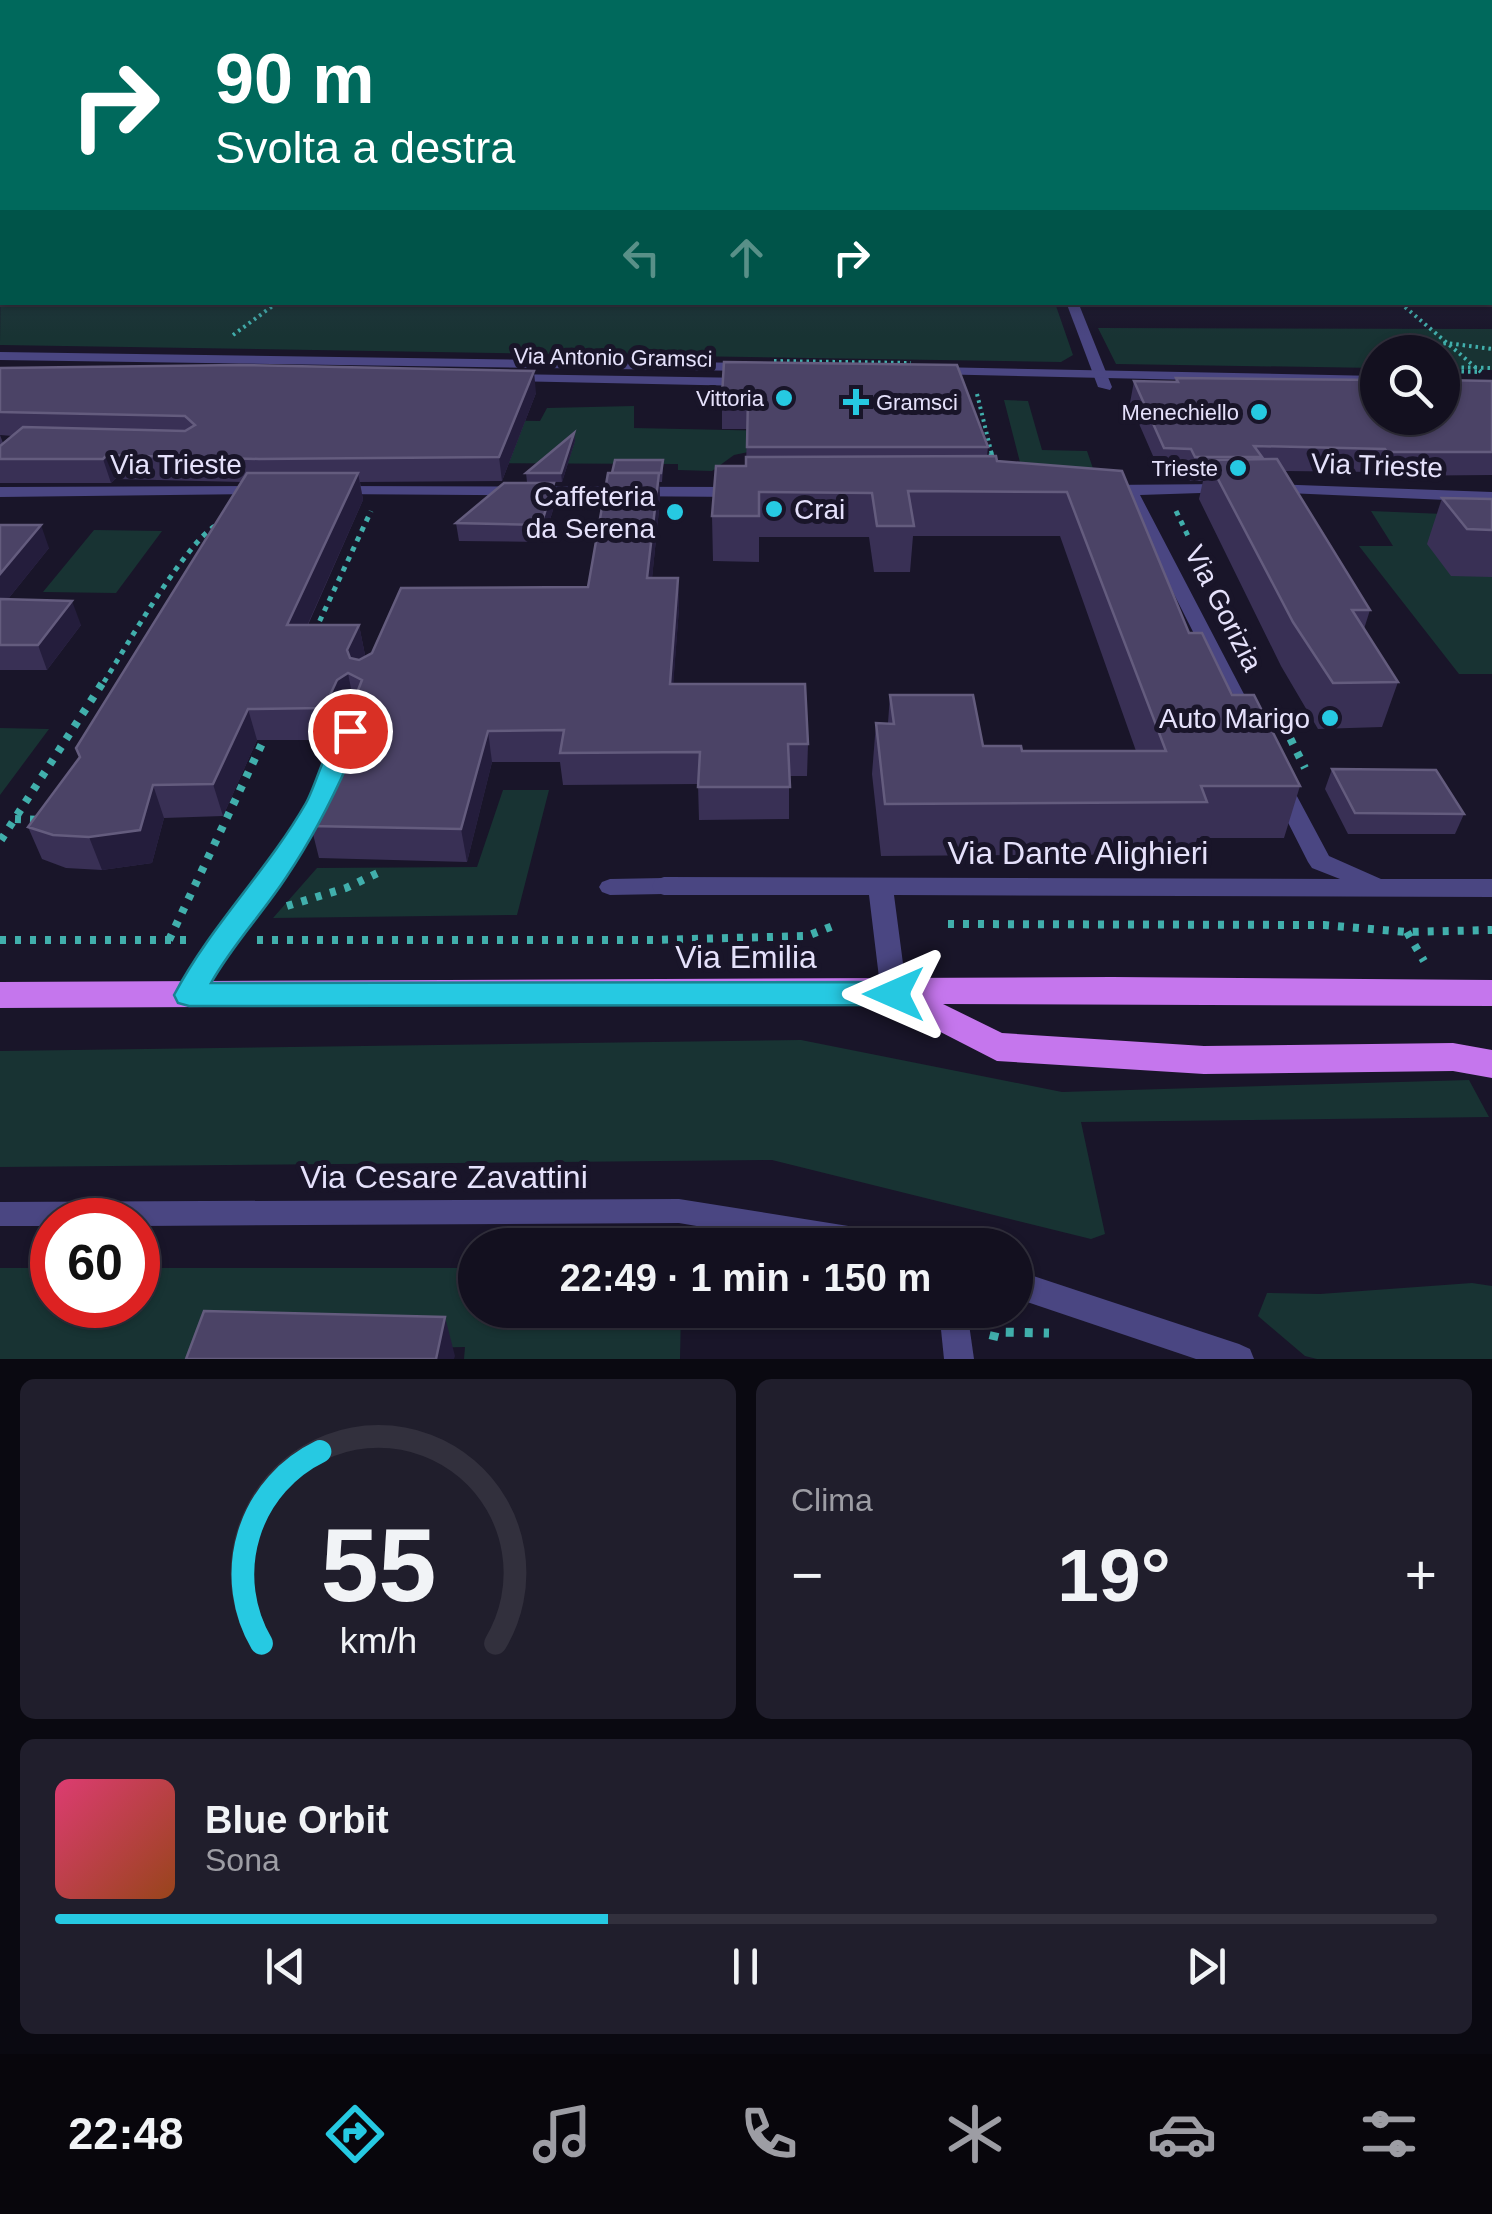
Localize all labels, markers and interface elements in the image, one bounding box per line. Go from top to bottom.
icon: right [50,40,180,170]
text: 90 m [215,40,375,118]
text: Svolta a destra [215,122,515,173]
icon: left [614,230,669,285]
icon: ahead [719,230,774,285]
icon: right [824,230,879,285]
map controls [1360,335,1460,435]
button: search [1360,335,1460,435]
street label: Via Antonio Gramsci [513,343,713,372]
place label: Vittoria [696,386,765,411]
marker: Vittoria [773,387,795,409]
place label: Gramsci [876,390,958,415]
marker: Gramsci [845,391,867,413]
place label: Menechiello [1122,400,1239,425]
marker: Menechiello [1248,401,1270,423]
street label: Via Trieste [1311,448,1443,483]
street label: Via Trieste [110,449,242,480]
place label: Trieste [1152,456,1218,481]
marker: Trieste [1227,457,1249,479]
place label: Caffeteria da Serena [526,481,655,544]
place label: Crai [794,494,845,525]
marker: Crai [763,498,785,520]
marker: Caffeteria da Serena [664,501,686,523]
street label: Via Gorizia [1179,540,1269,676]
pin [308,689,393,774]
place label: Auto Marigo [1159,703,1310,734]
icon: arrive [323,704,378,759]
marker: Auto Marigo [1319,707,1341,729]
street label: Via Dante Alighieri [948,835,1208,871]
street label: Via Emilia [675,939,817,975]
position arrow [842,942,946,1046]
street label: Via Cesare Zavattini [300,1159,588,1195]
speed limit sign: 60 [30,1198,160,1328]
text: 22:49 · 1 min · 150 m [560,1257,931,1299]
text: Clima [791,1482,873,1518]
text: 55 [320,1507,436,1623]
text: 19° [1057,1533,1171,1617]
text: − [791,1544,823,1606]
text: + [1405,1544,1437,1606]
text: km/h [339,1621,417,1661]
text: Blue Orbit [205,1799,389,1841]
text: Sona [205,1842,280,1878]
icon: previous [258,1939,313,1994]
icon: pause [718,1939,773,1994]
icon: next [1179,1939,1234,1994]
icon: directions [320,2099,390,2169]
icon: music [527,2099,597,2169]
icon: phone [734,2099,804,2169]
icon: climate [940,2099,1010,2169]
icon: car [1147,2099,1217,2169]
icon: filters [1354,2099,1424,2169]
text: 22:48 [68,2108,183,2159]

